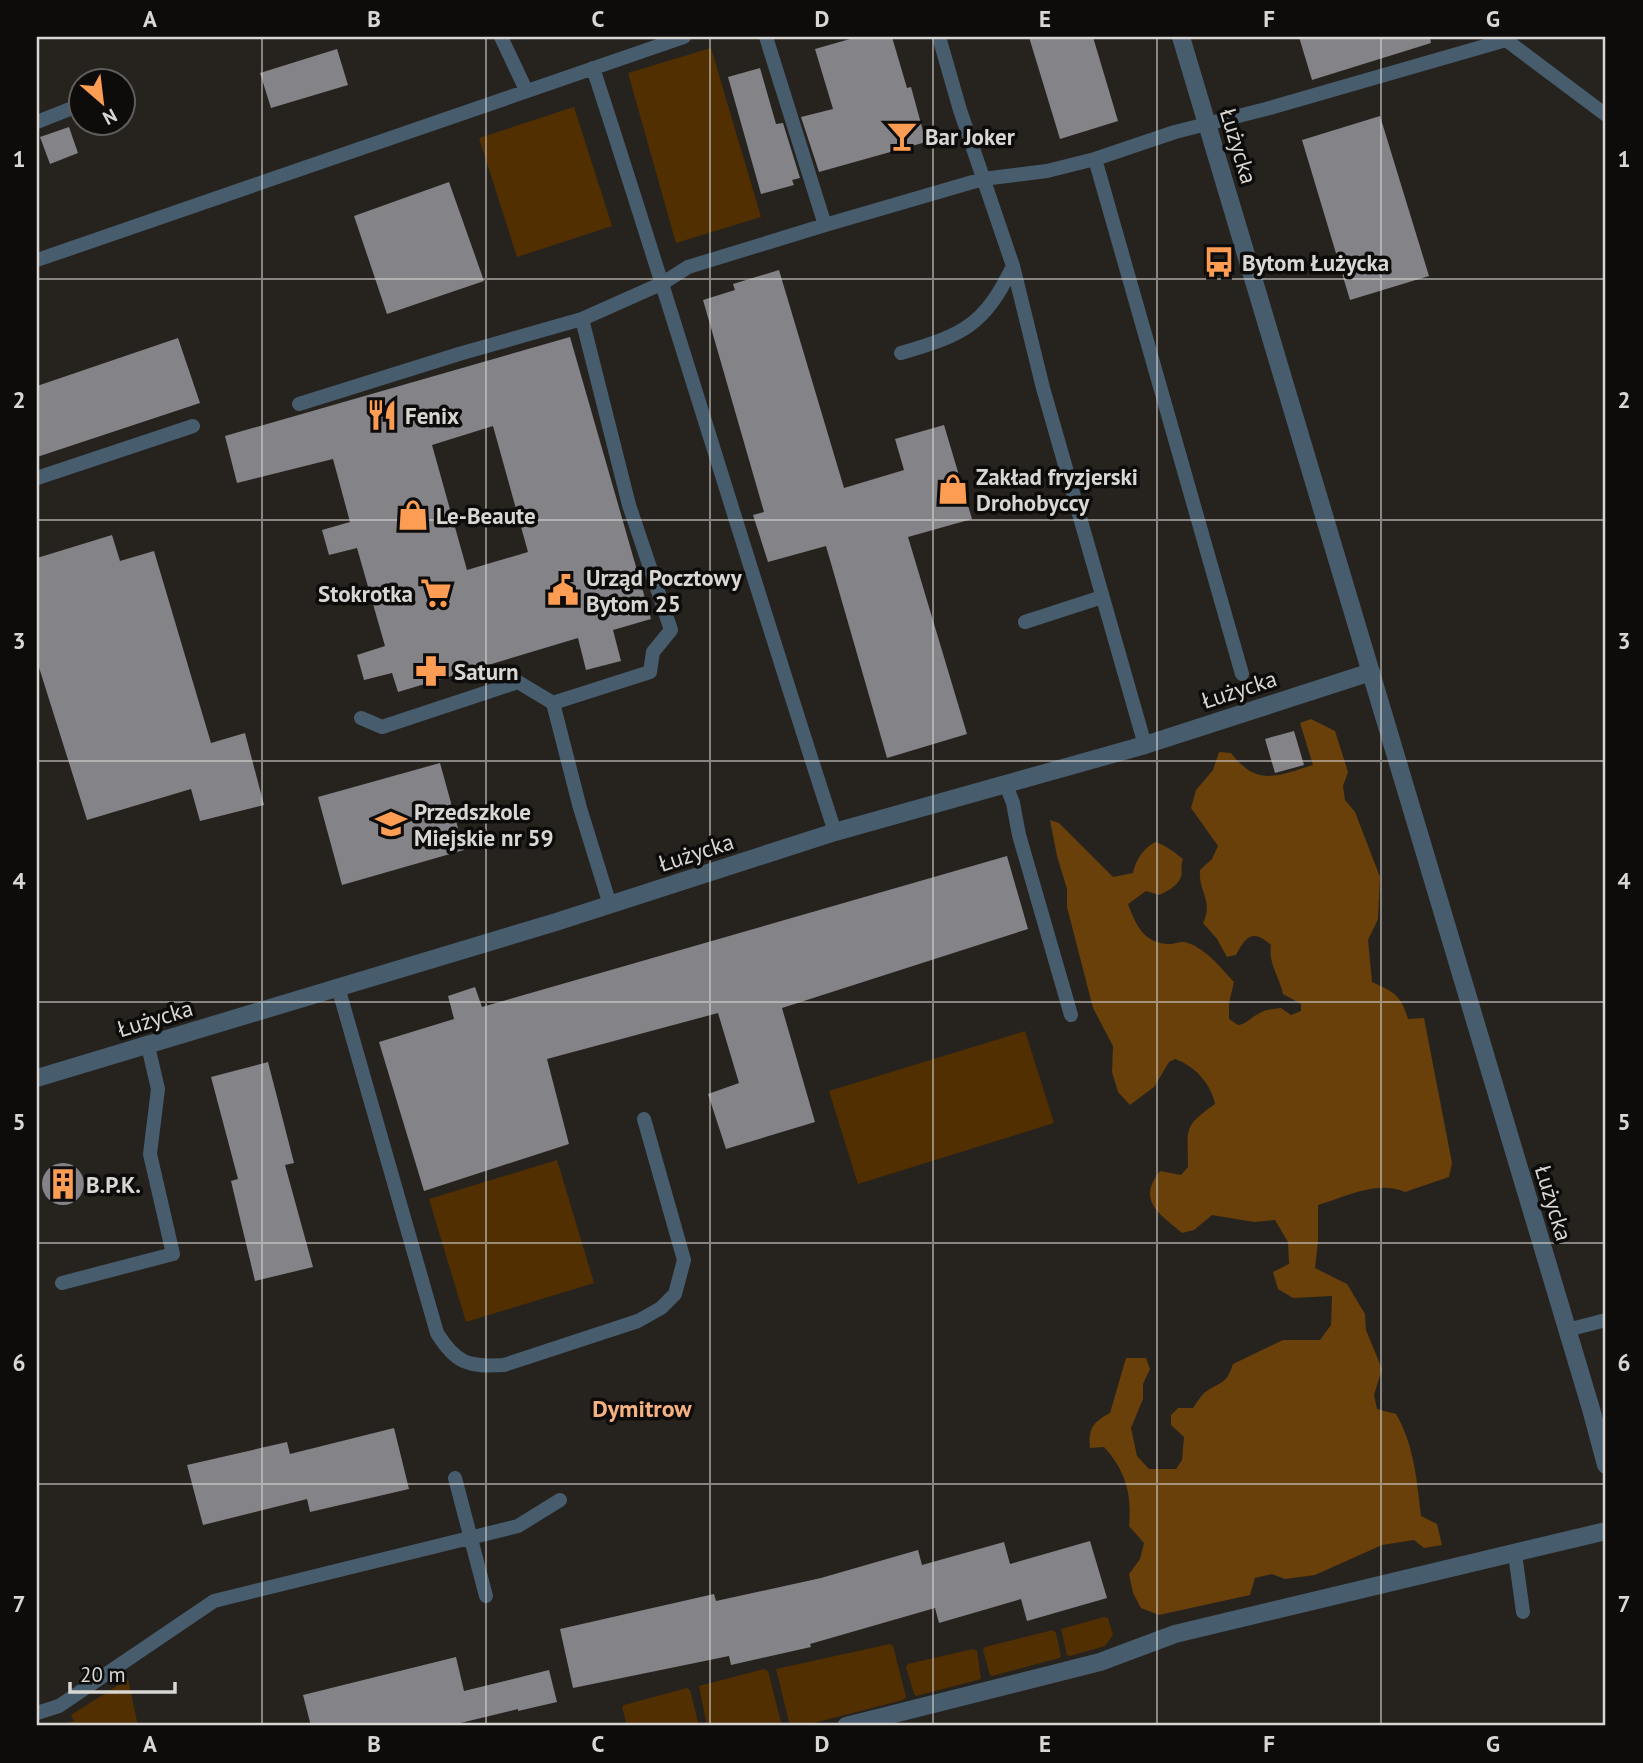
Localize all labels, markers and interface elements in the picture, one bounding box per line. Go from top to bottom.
text: A [143,4,157,33]
text: B [367,4,381,33]
text: C [592,4,605,33]
text: D [815,4,829,33]
text: E [1039,4,1051,33]
text: F [1263,4,1275,33]
text: G [1486,4,1500,33]
north arrow [66,66,136,136]
text: N [99,103,121,131]
street label: Łużycka [1214,105,1264,187]
bar icon: Bar Joker [885,119,919,153]
place label: Bar Joker [925,122,1016,151]
text: 1 [12,144,26,173]
text: 1 [1617,144,1631,173]
bus stop icon: Bytom Łużycka [1202,245,1236,279]
place label: Bytom Łużycka [1242,248,1389,277]
text: 2 [12,385,26,414]
text: 2 [1617,385,1631,414]
restaurant icon: Fenix [365,398,399,432]
place label: Fenix [405,401,459,430]
place label: Zakład fryzjerski Drohobyccy [976,462,1138,517]
shop icon: Zakład fryzjerski Drohobyccy [936,472,970,506]
shop icon: Le-Beaute [396,498,430,532]
place label: Le-Beaute [436,501,536,530]
place label: Urząd Pocztowy Bytom 25 [586,563,743,618]
public building icon: Urząd Pocztowy Bytom 25 [546,573,580,607]
supermarket icon: Stokrotka [419,576,453,610]
place label: Stokrotka [318,579,413,608]
text: 3 [12,626,26,655]
text: 3 [1617,626,1631,655]
pharmacy icon: Saturn [414,654,448,688]
place label: Saturn [454,657,519,686]
street label: Łużycka [1198,663,1280,715]
place label: Przedszkole Miejskie nr 59 [414,797,554,852]
school or university icon: Przedszkole Miejskie nr 59 [374,807,408,841]
street label: Łużycka [655,826,737,878]
text: 4 [12,866,26,895]
text: 4 [1617,866,1631,895]
street label: Łużycka [114,993,196,1043]
text: 5 [12,1107,26,1136]
text: 5 [1617,1107,1631,1136]
street label: Łużycka [1529,1162,1579,1244]
building icon: B.P.K. [46,1167,80,1201]
place label: B.P.K. [86,1170,141,1199]
text: 6 [12,1348,26,1377]
text: 6 [1617,1348,1631,1377]
district label: Dymitrow [592,1393,692,1424]
text: 7 [12,1589,26,1618]
text: 7 [1617,1589,1631,1618]
scale bar [70,1651,175,1695]
text: 20 m [80,1661,126,1688]
text: A [143,1729,157,1758]
text: B [367,1729,381,1758]
text: C [592,1729,605,1758]
text: D [815,1729,829,1758]
text: E [1039,1729,1051,1758]
text: F [1263,1729,1275,1758]
text: G [1486,1729,1500,1758]

